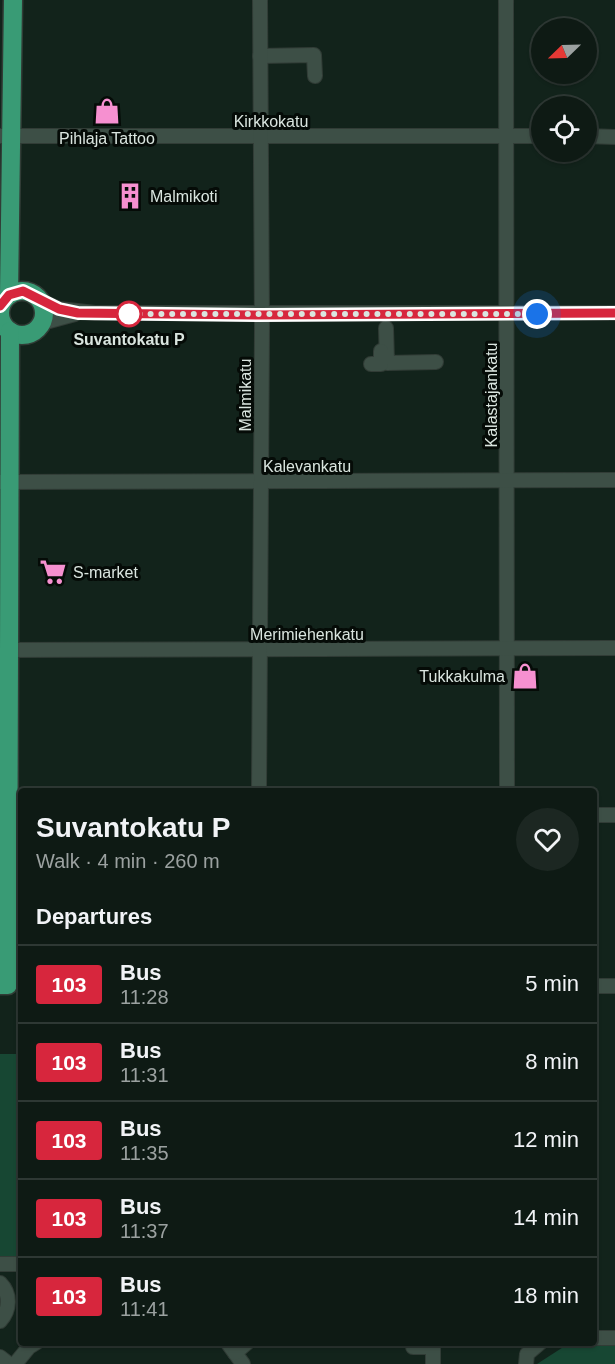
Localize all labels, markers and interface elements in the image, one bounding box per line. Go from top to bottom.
north arrow [531,18,597,84]
map controls [531,18,597,162]
shop icon: Pihlaja Tattoo [92,96,122,126]
button: locate [531,96,597,162]
street label: Kirkkokatu [234,113,308,130]
place label: Pihlaja Tattoo [59,130,155,147]
building icon: Malmikoti [115,181,145,211]
place label: Malmikoti [150,188,218,205]
your location [522,299,552,329]
marker: Suvantokatu P [116,301,142,327]
place label: Suvantokatu P [73,331,185,348]
street label: Kalastajankatu [483,343,500,447]
street label: Malmikatu [237,359,254,431]
street label: Kalevankatu [263,458,351,475]
supermarket icon: S-market [38,557,68,587]
place label: S-market [73,564,138,581]
street label: Merimiehenkatu [250,626,364,643]
shop icon: Tukkakulma [510,661,540,691]
place label: Tukkakulma [419,668,505,685]
button: heart [516,808,579,871]
text: Suvantokatu P [36,812,230,843]
text: Walk · 4 min · 260 m [36,850,220,872]
text: Departures [36,904,152,929]
text: Bus [120,960,162,985]
text: 5 min [525,971,579,996]
text: 103 [51,973,87,996]
text: 11:28 [120,986,169,1008]
text: Bus [120,1038,162,1063]
text: 8 min [525,1049,579,1074]
text: 103 [51,1051,87,1074]
text: 11:31 [120,1064,169,1086]
text: Bus [120,1116,162,1141]
text: 12 min [513,1127,579,1152]
text: 103 [51,1129,87,1152]
text: 11:35 [120,1142,169,1164]
text: Bus [120,1194,162,1219]
text: 14 min [513,1205,579,1230]
text: 103 [51,1207,87,1230]
text: 11:37 [120,1220,169,1242]
text: Bus [120,1272,162,1297]
text: 18 min [513,1283,579,1308]
text: 103 [51,1285,87,1308]
text: 11:41 [120,1298,169,1320]

